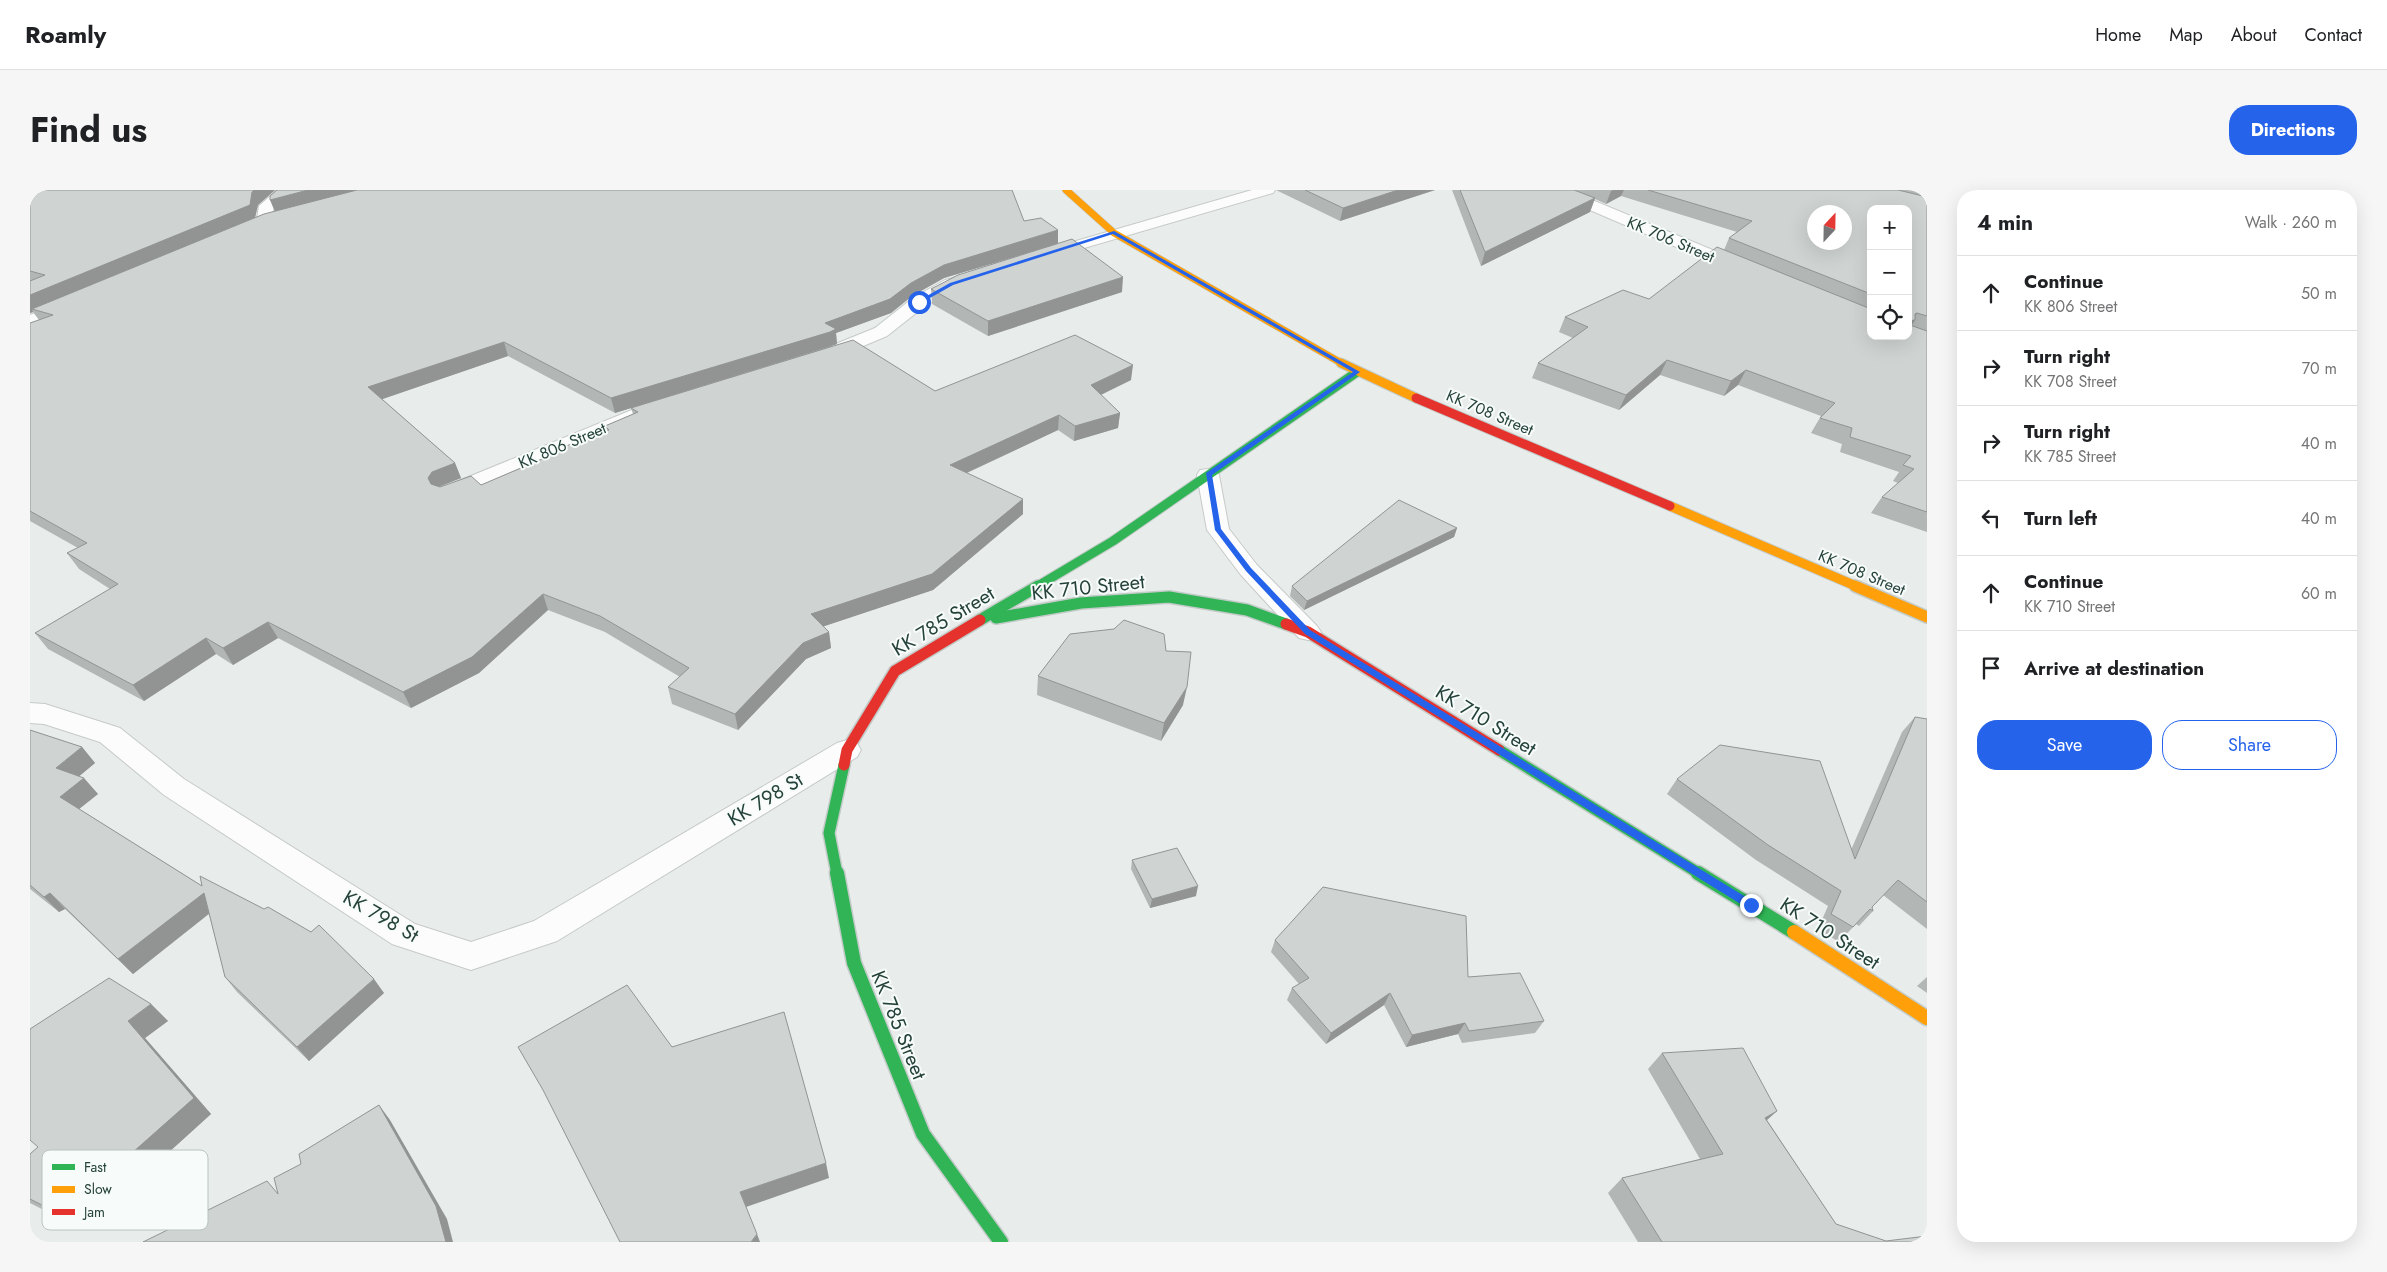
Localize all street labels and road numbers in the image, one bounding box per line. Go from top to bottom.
street label: KK 706 Street [1623,211,1718,268]
street label: KK 708 Street [1443,384,1537,441]
street label: KK 806 Street [515,417,610,474]
street label: KK 708 Street [1815,544,1909,601]
street label: KK 710 Street [1030,567,1146,608]
street label: KK 785 Street [886,579,1000,663]
street label: KK 710 Street [1430,678,1542,763]
street label: KK 798 St [722,765,809,833]
street label: KK 798 St [337,883,424,950]
street label: KK 710 Street [1774,890,1886,977]
street label: KK 785 Street [864,966,934,1084]

